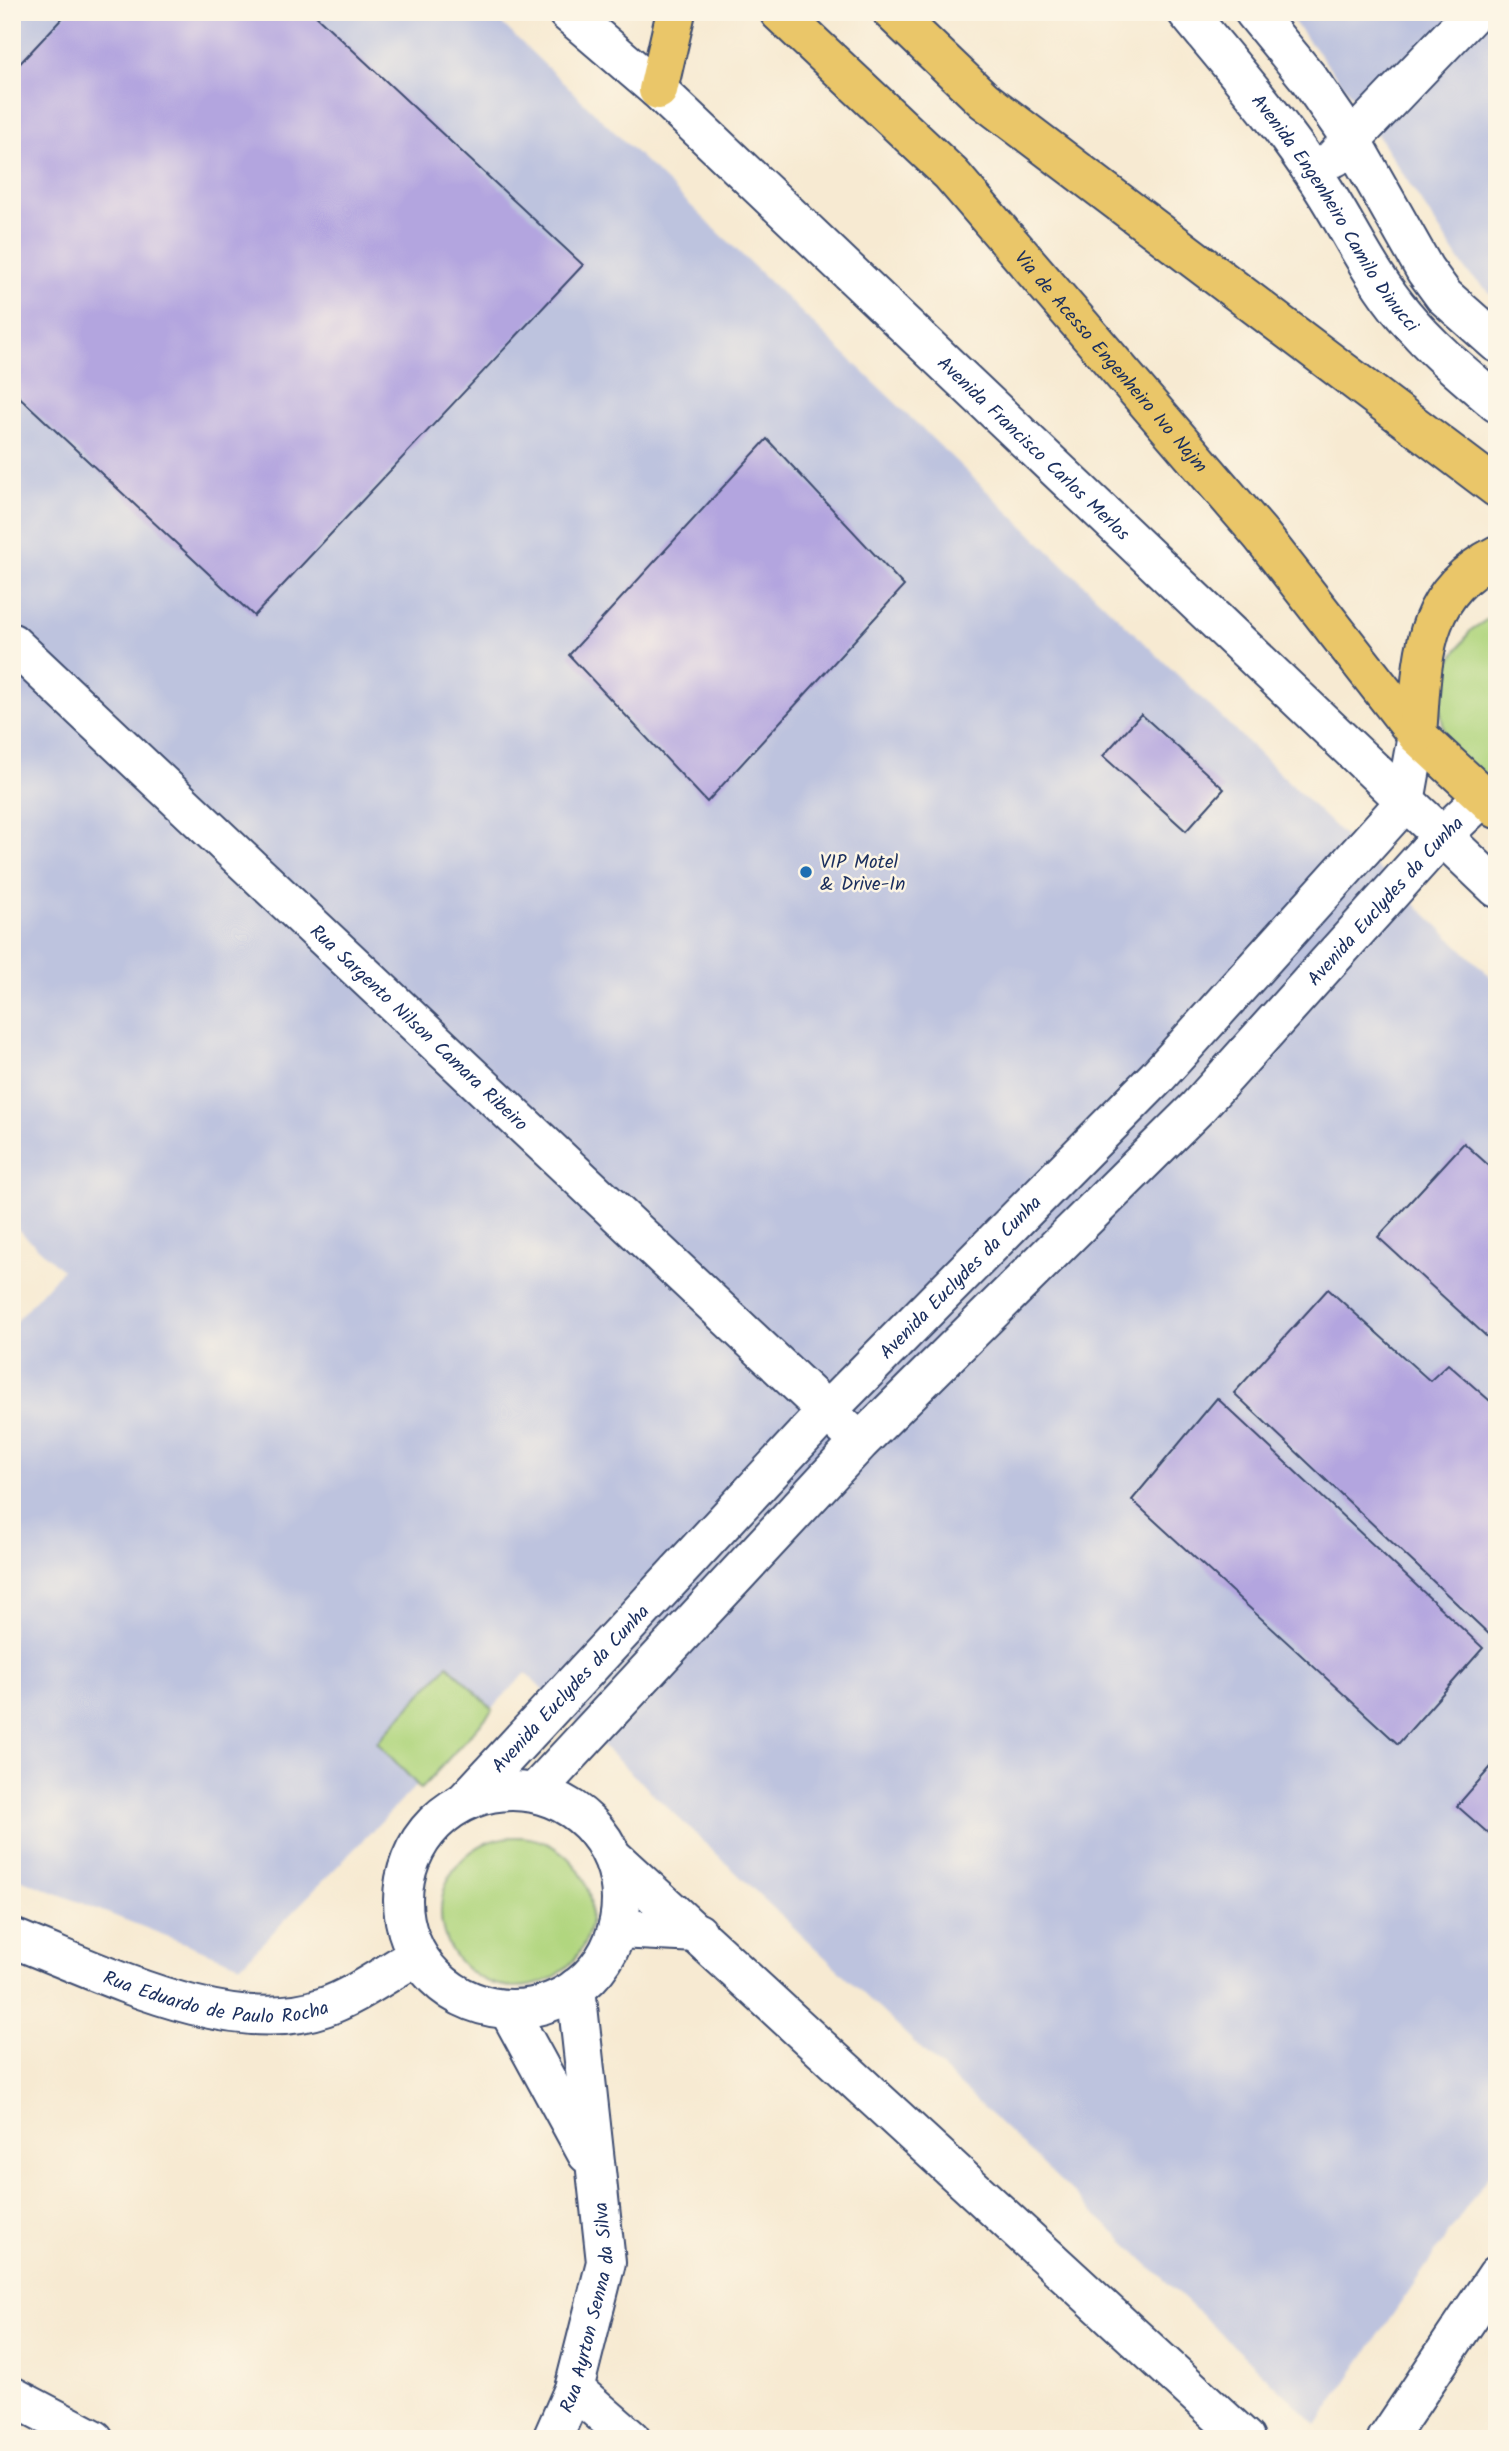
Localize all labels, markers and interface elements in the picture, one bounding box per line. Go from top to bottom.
street label: Avenida Engenheiro Camilo Dinucci [1243,88,1426,341]
street label: Via de Acesso Engenheiro Ivo Najm [1006,245,1214,480]
street label: Avenida Francisco Carlos Merlos [929,350,1136,549]
street label: Avenida Euclydes da Cunha [1301,810,1471,993]
place label: VIP Motel & Drive-In [820,848,905,900]
marker: VIP Motel & Drive-In [798,864,814,880]
street label: Rua Sargento Nilson Camara Ribeiro [302,918,534,1139]
street label: Avenida Euclydes da Cunha [873,1189,1049,1367]
street label: Avenida Euclydes da Cunha [485,1598,657,1781]
street label: Rua Eduardo de Paulo Rocha [98,1963,333,2033]
street label: Rua Ayrton Senna da Silva [552,2201,623,2418]

